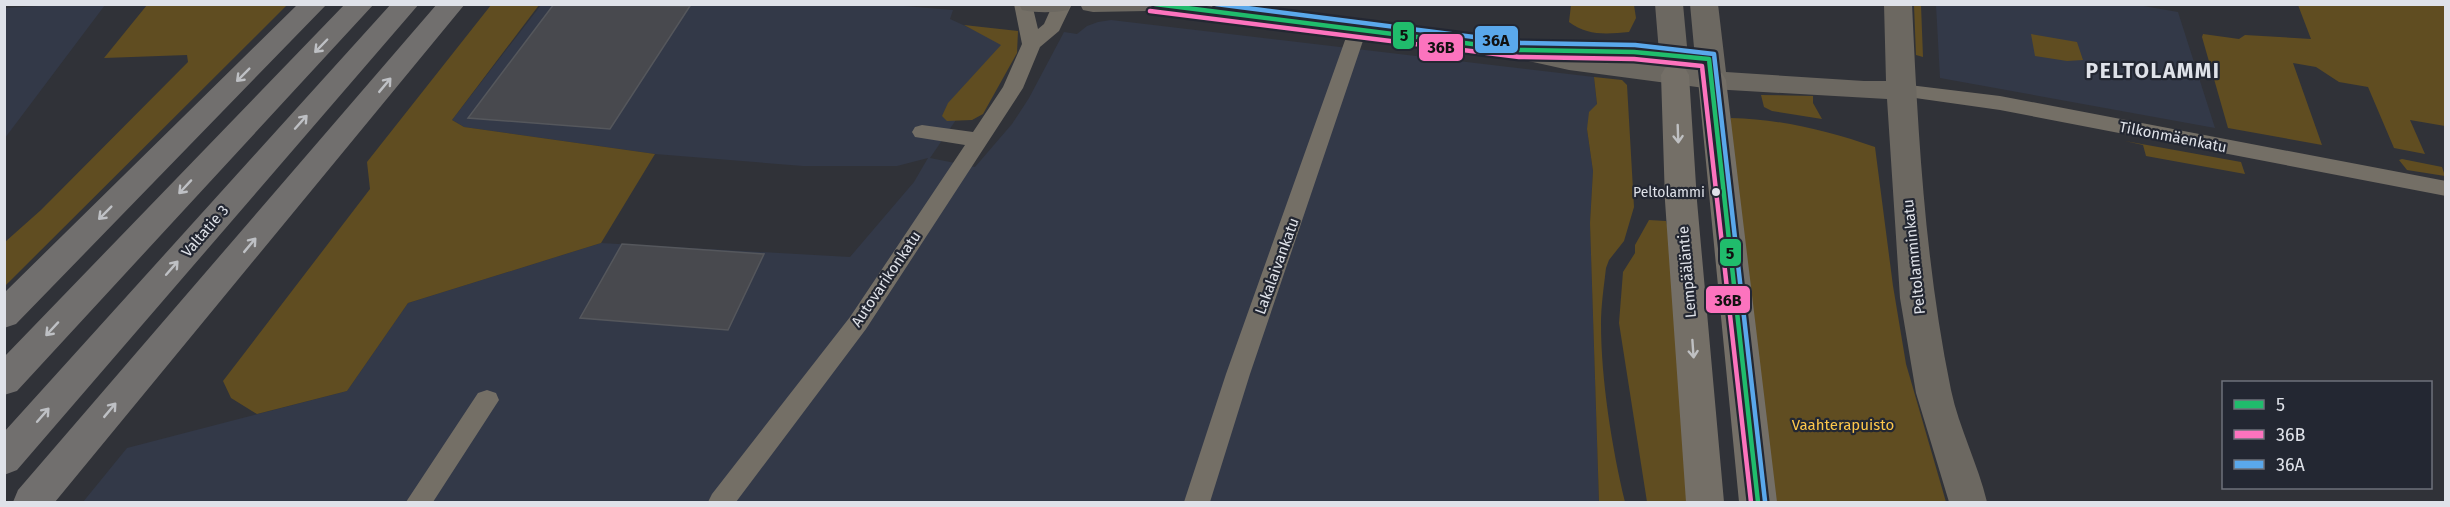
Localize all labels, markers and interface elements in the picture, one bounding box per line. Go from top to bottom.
line badge: 5 [1392,21,1415,50]
line badge: 36A [1474,25,1519,54]
text: 5 [1400,26,1409,45]
text: 36A [1482,31,1510,50]
line badge: 36B [1418,33,1464,62]
text: 36B [1426,38,1455,57]
one-way arrow [313,39,328,54]
district label: PELTOLAMMI [2086,58,2220,84]
one-way arrow [235,68,250,83]
one-way arrow [378,77,391,93]
one-way arrow [294,115,308,130]
street label: Tilkonmäenkatu [2118,118,2228,156]
one-way arrow [1672,123,1684,143]
one-way arrow [179,179,193,194]
place label: Peltolammi [1633,184,1705,201]
marker: Peltolammi [1710,186,1722,198]
street label: Peltolamminkatu [1899,198,1929,316]
street label: Valtatie 3 [178,201,232,261]
one-way arrow [97,206,112,221]
street label: Lakalaivankatu [1251,215,1303,317]
street label: Lempääläntie [1674,225,1700,319]
street label: Autovarikonkatu [847,228,925,330]
one-way arrow [243,237,256,253]
line badge: 5 [1719,238,1742,267]
text: 5 [1726,244,1735,263]
one-way arrow [165,261,179,276]
line badge: 36B [1705,285,1751,314]
text: 36B [1713,291,1742,310]
one-way arrow [45,322,59,337]
one-way arrow [1688,339,1699,359]
legend [2222,381,2432,489]
text: 5 [2276,394,2285,416]
one-way arrow [104,402,117,418]
one-way arrow [36,408,50,423]
park label: Vaahterapuisto [1792,416,1894,434]
text: 36B [2276,424,2306,446]
text: 36A [2276,454,2306,476]

